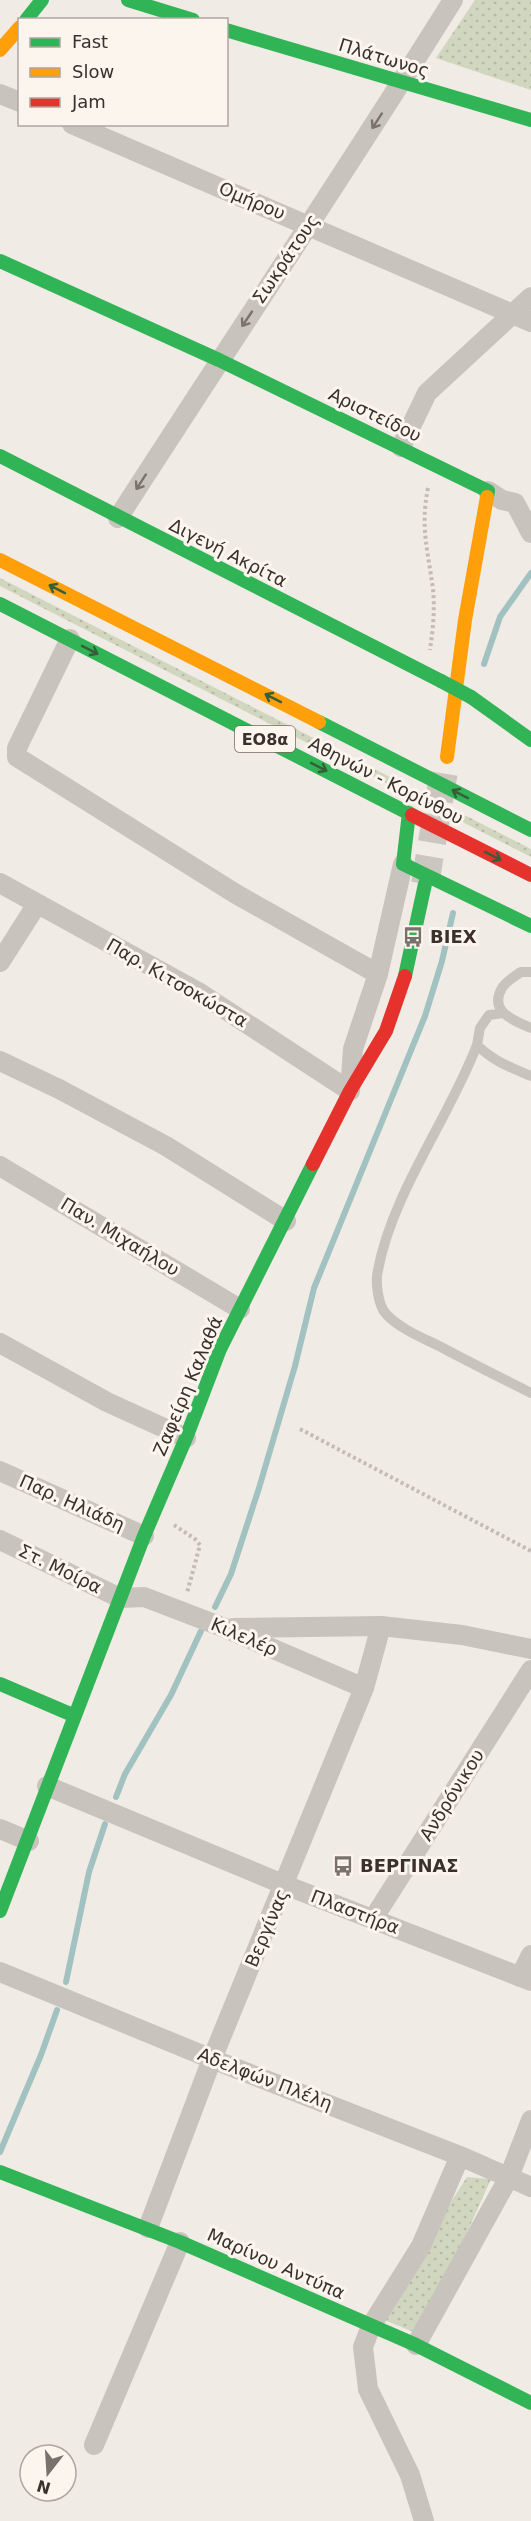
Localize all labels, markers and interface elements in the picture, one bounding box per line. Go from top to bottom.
legend [18,18,228,126]
text: Fast [72,31,108,52]
street label: Πλάτωνος [336,34,432,81]
text: Slow [72,61,114,82]
text: Jam [71,91,106,112]
one-way arrow [371,112,383,128]
street label: Ομήρου [216,177,288,224]
street label: Σωκράτους [248,210,323,307]
one-way arrow [241,310,253,326]
street label: Αριστείδου [326,383,425,446]
one-way arrow [134,473,146,490]
street label: Διγενή Ακρίτα [166,514,291,591]
one-way arrow [49,582,67,594]
one-way arrow [80,644,98,656]
one-way arrow [264,692,282,703]
road number: ΕΟ8α [235,726,295,752]
street label: Αθηνών - Κορίνθου [305,732,467,829]
one-way arrow [310,762,328,773]
one-way arrow [451,787,469,799]
one-way arrow [484,850,502,862]
bus stop icon: ΒΙΕΧ [401,925,425,949]
place label: ΒΙΕΧ [430,926,477,947]
street label: Παρ. Κιτσοκώστα [103,934,251,1031]
street label: Παν. Μιχαήλου [57,1193,183,1280]
street label: Ζαφείρη Καλαθά [149,1313,226,1459]
street label: Παρ. Ηλιάδη [16,1470,128,1535]
street label: Στ. Μοίρα [15,1539,105,1598]
street label: Κιλελέρ [208,1613,281,1660]
street label: Ανδρόνικου [415,1745,488,1844]
bus stop icon: ΒΕΡΓΙΝΑΣ [331,1854,355,1878]
place label: ΒΕΡΓΙΝΑΣ [360,1855,459,1876]
street label: Πλαστήρα [308,1885,402,1938]
street label: Βεργίνας [241,1886,292,1970]
street label: Αδελφών Πλέλη [195,2043,335,2114]
street label: Μαρίνου Αντύπα [204,2224,348,2303]
north arrow [18,2443,78,2503]
text: N [35,2476,53,2498]

